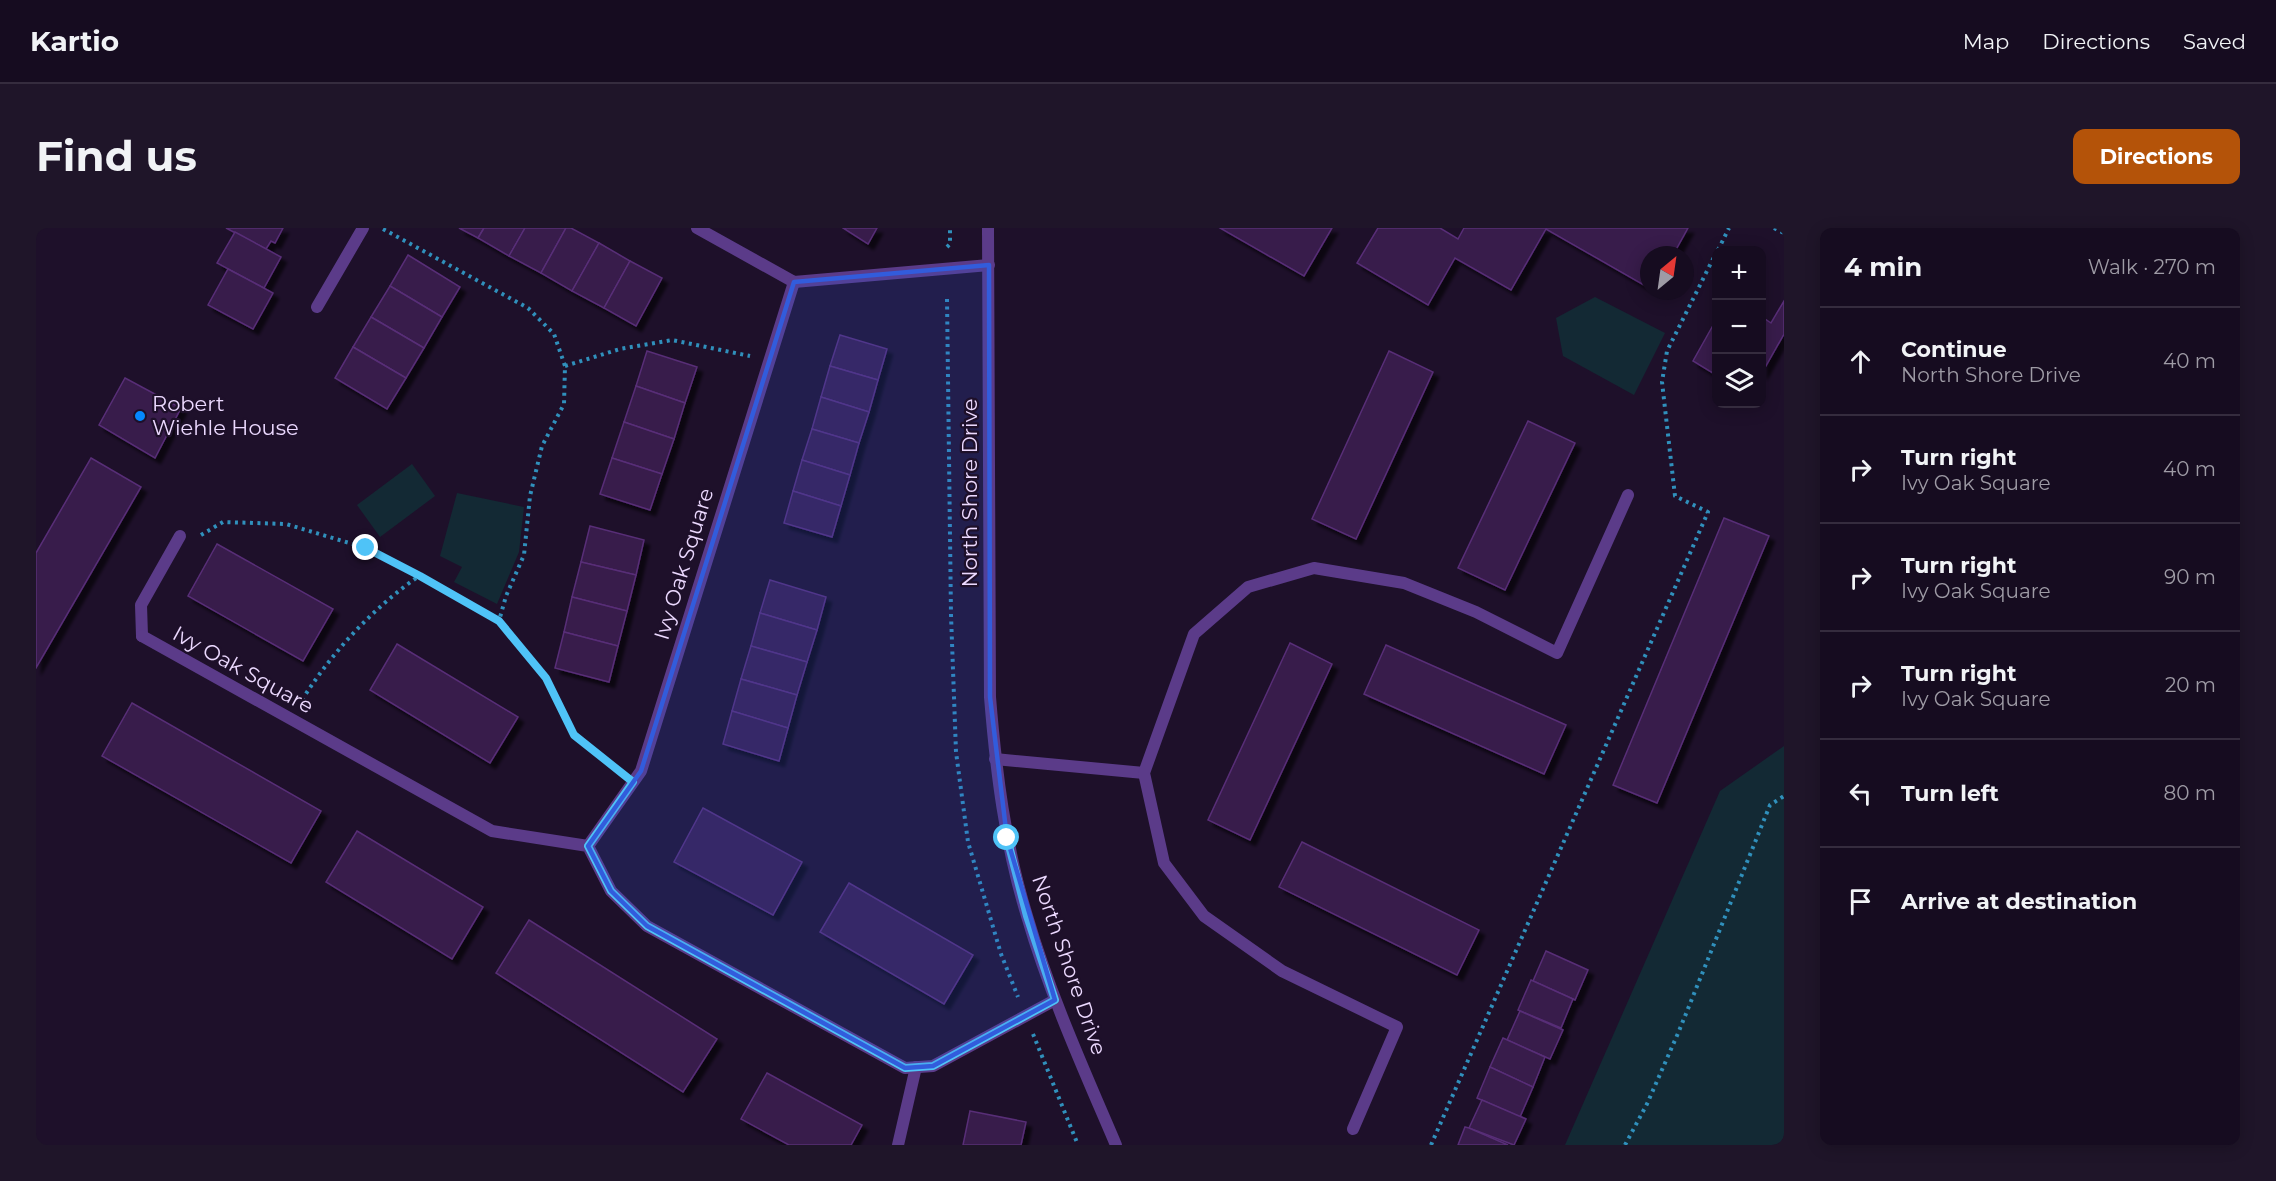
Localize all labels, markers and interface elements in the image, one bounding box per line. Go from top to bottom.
text: Kartio [30,24,119,58]
text: Map [1963,29,2009,54]
text: Directions [2042,29,2150,54]
text: Saved [2183,29,2246,54]
button: Directions [2073,129,2240,184]
text: Find us [36,130,197,182]
north arrow [1640,246,1694,300]
map controls [1712,246,1766,408]
button: + [1712,246,1766,300]
text: 4 min [1844,251,1922,283]
text: Walk · 270 m [2088,255,2216,279]
button: − [1712,300,1766,354]
text: Continue [1901,336,2007,363]
icon: ahead [1844,345,1877,378]
text: 40 m [2163,349,2216,373]
button: layers [1712,354,1766,408]
text: North Shore Drive [1901,363,2081,387]
place label: Robert Wiehle House [152,391,299,440]
street label: North Shore Drive [957,399,982,587]
marker: Robert Wiehle House [133,409,147,423]
text: Turn right [1901,444,2016,471]
icon: right [1844,453,1877,486]
text: 40 m [2163,457,2216,481]
text: Ivy Oak Square [1901,471,2051,495]
street label: Ivy Oak Square [649,485,718,643]
route end [352,534,378,560]
text: Turn right [1901,552,2016,579]
icon: right [1844,561,1877,594]
text: 90 m [2164,565,2216,589]
text: Ivy Oak Square [1901,579,2051,603]
street label: Ivy Oak Square [168,621,318,719]
text: Turn right [1901,660,2016,687]
icon: right [1844,669,1877,702]
text: 20 m [2165,673,2216,697]
text: Ivy Oak Square [1901,687,2051,711]
icon: left [1844,777,1877,810]
text: Turn left [1901,780,1999,807]
text: 80 m [2164,781,2216,805]
route start [993,824,1019,850]
street label: North Shore Drive [1027,871,1112,1058]
icon: arrive [1844,885,1877,918]
text: Arrive at destination [1901,888,2137,915]

